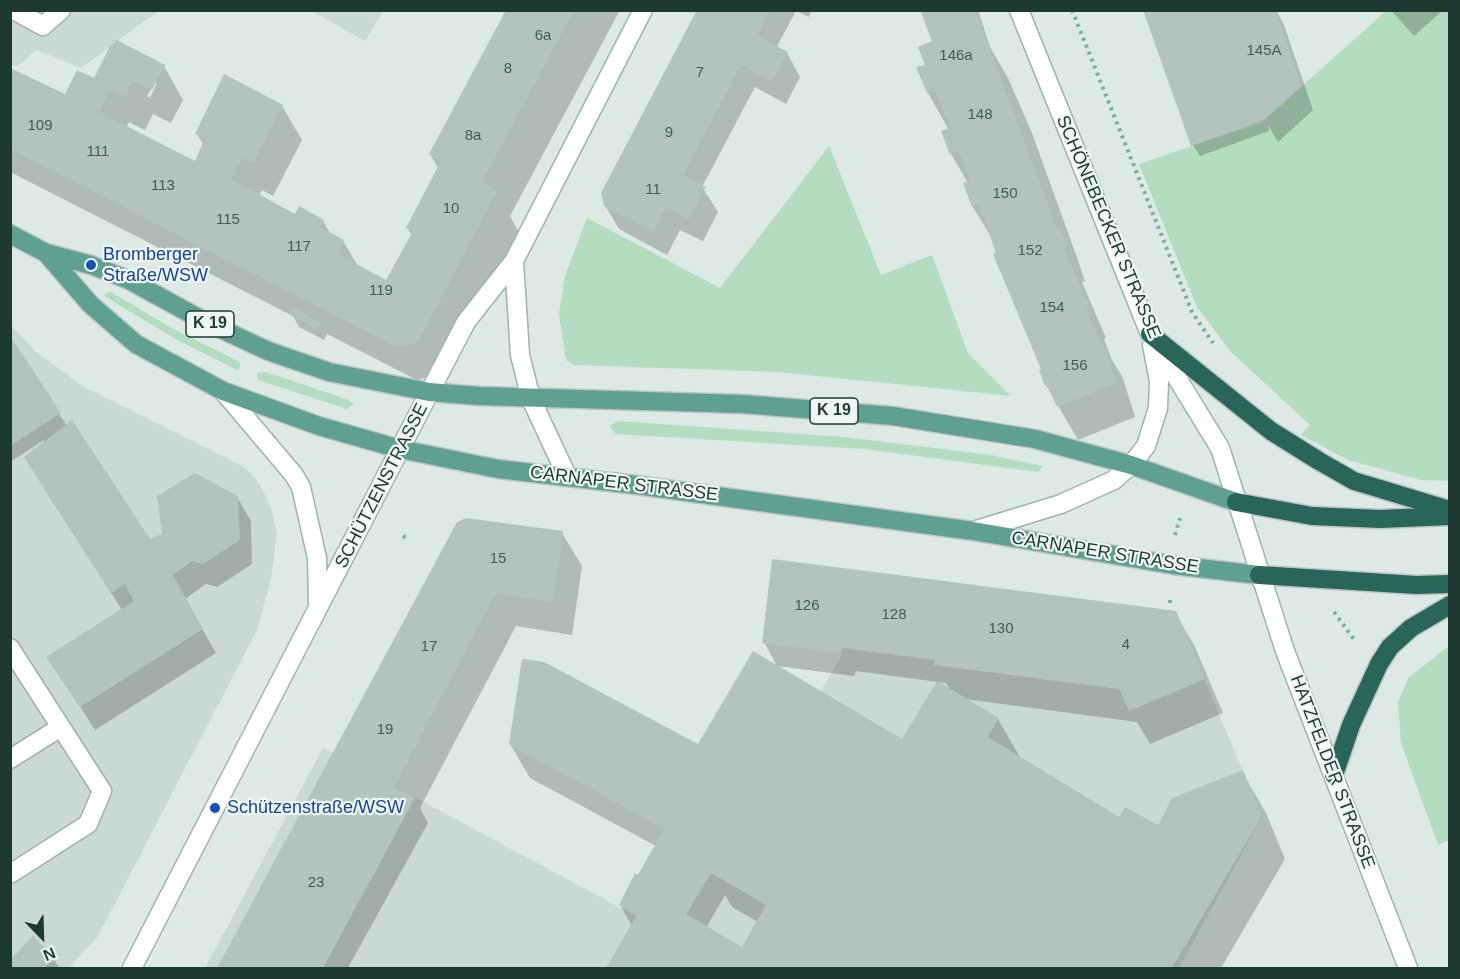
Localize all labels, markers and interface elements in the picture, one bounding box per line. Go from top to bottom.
house number: 6a [535,27,551,45]
house number: 145A [1246,42,1282,60]
house number: 146a [939,47,973,65]
house number: 8 [504,60,512,78]
house number: 7 [696,64,704,82]
house number: 148 [967,106,993,124]
street label: SCHÖNEBECKER STRASSE [1051,112,1165,342]
house number: 109 [27,117,53,135]
house number: 9 [665,124,673,142]
house number: 8a [465,127,481,145]
house number: 111 [87,143,109,161]
house number: 113 [151,177,175,195]
house number: 11 [645,181,661,199]
house number: 150 [992,185,1018,203]
house number: 10 [443,200,459,218]
house number: 115 [216,211,240,229]
house number: 117 [287,238,311,256]
house number: 152 [1017,242,1043,260]
place label: Bromberger Straße/WSW [103,244,208,286]
marker: Bromberger Straße/WSW [84,258,98,272]
house number: 119 [369,282,393,300]
house number: 154 [1039,299,1065,317]
road number: K 19 [186,311,234,337]
house number: 156 [1062,357,1088,375]
road number: K 19 [810,398,858,424]
street label: SCHÜTZENSTRASSE [331,400,433,572]
street label: CARNAPER STRASSE [529,462,719,506]
street label: CARNAPER STRASSE [1010,528,1200,578]
house number: 15 [490,550,506,568]
house number: 126 [794,597,820,615]
house number: 128 [881,606,907,624]
house number: 130 [988,620,1014,638]
house number: 4 [1122,636,1130,654]
house number: 17 [421,638,437,656]
street label: HATZFELDER STRASSE [1285,672,1379,872]
house number: 19 [377,721,393,739]
place label: Schützenstraße/WSW [227,797,404,819]
marker: Schützenstraße/WSW [208,801,222,815]
house number: 23 [308,874,324,892]
north arrow [12,907,72,967]
text: N [41,944,58,964]

